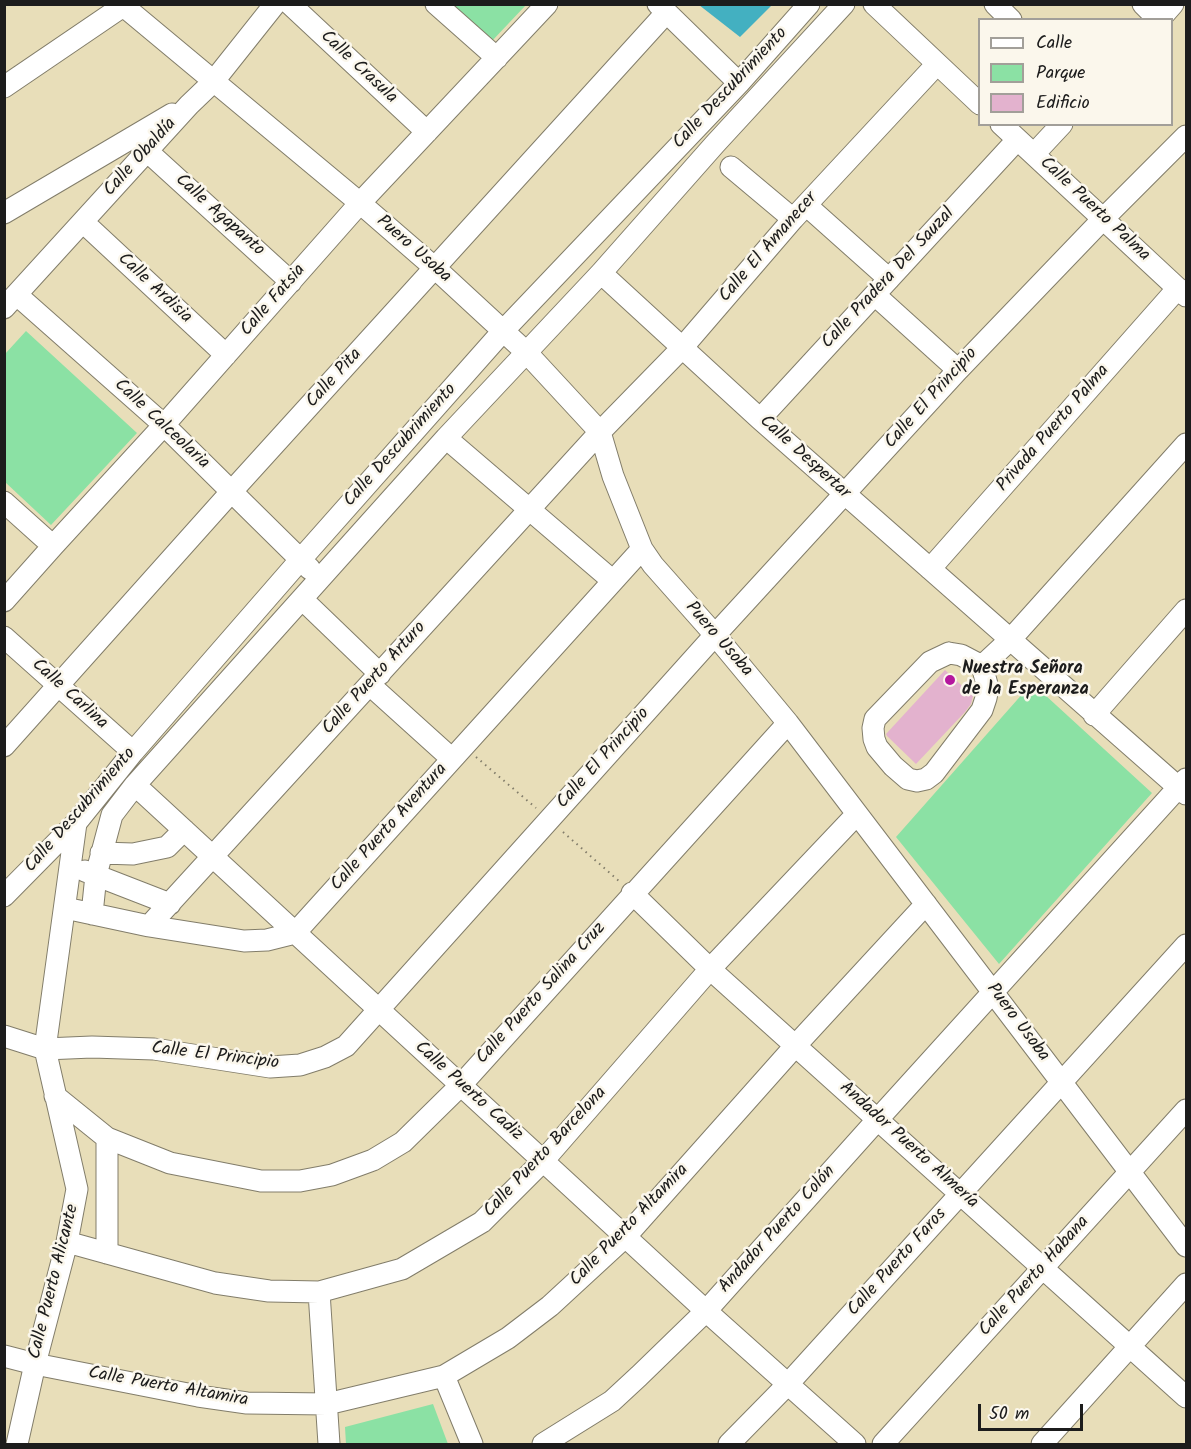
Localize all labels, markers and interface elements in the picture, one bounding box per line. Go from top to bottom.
legend [978,18,1173,126]
street label: Calle Descubrimiento [669,24,793,154]
street label: Calle Crasula [315,27,401,109]
text: Calle [1036,29,1072,58]
text: Parque [1036,59,1085,88]
text: Edificio [1036,89,1090,118]
street label: Calle Obaldía [100,114,182,202]
street label: Calle Puerto Palma [1034,153,1154,267]
street label: Calle Agapanto [170,170,268,262]
street label: Calle El Amanecer [715,188,823,308]
street label: Calle Pradera Del Sauzal [818,204,960,354]
street label: Puero Usoba [371,212,455,288]
street label: Calle Ardisia [112,249,196,329]
street label: Calle Fatsia [237,260,311,342]
street label: Calle El Principio [881,344,983,454]
street label: Calle Pita [303,345,367,413]
street label: Privada Puerto Palma [993,361,1115,497]
street label: Calle Calceolaria [109,375,213,475]
street label: Calle Descubrimiento [340,380,462,512]
street label: Calle Despertar [754,412,854,504]
street label: Puero Usoba [680,598,756,682]
street label: Calle Puerto Arturo [319,618,431,740]
street label: Calle Carlina [26,655,112,735]
place label: Nuestra Señora de la Esperanza [962,659,1089,702]
marker: Nuestra Señora de la Esperanza [943,673,957,687]
street label: Calle El Principio [553,704,655,814]
street label: Calle Descubrimiento [21,744,141,878]
street label: Calle Puerto Aventura [327,760,453,896]
street label: Calle Puerto Salina Cruz [473,919,611,1069]
street label: Puero Usoba [981,980,1053,1066]
street label: Calle El Principio [150,1038,280,1076]
street label: Calle Puerto Cadiz [409,1038,527,1146]
street label: Andador Puerto Almería [834,1078,982,1214]
street label: Calle Puerto Barcelona [480,1083,612,1223]
street label: Calle Puerto Altamira [566,1160,694,1292]
street label: Andador Puerto Colón [715,1162,841,1298]
street label: Calle Puerto Alicante [25,1202,85,1362]
street label: Calle Puerto Faros [844,1205,952,1321]
street label: Calle Puerto Habana [975,1212,1095,1342]
street label: Calle Puerto Altamira [86,1363,250,1413]
scale bar [981,1392,1086,1430]
text: 50 m [989,1400,1029,1429]

